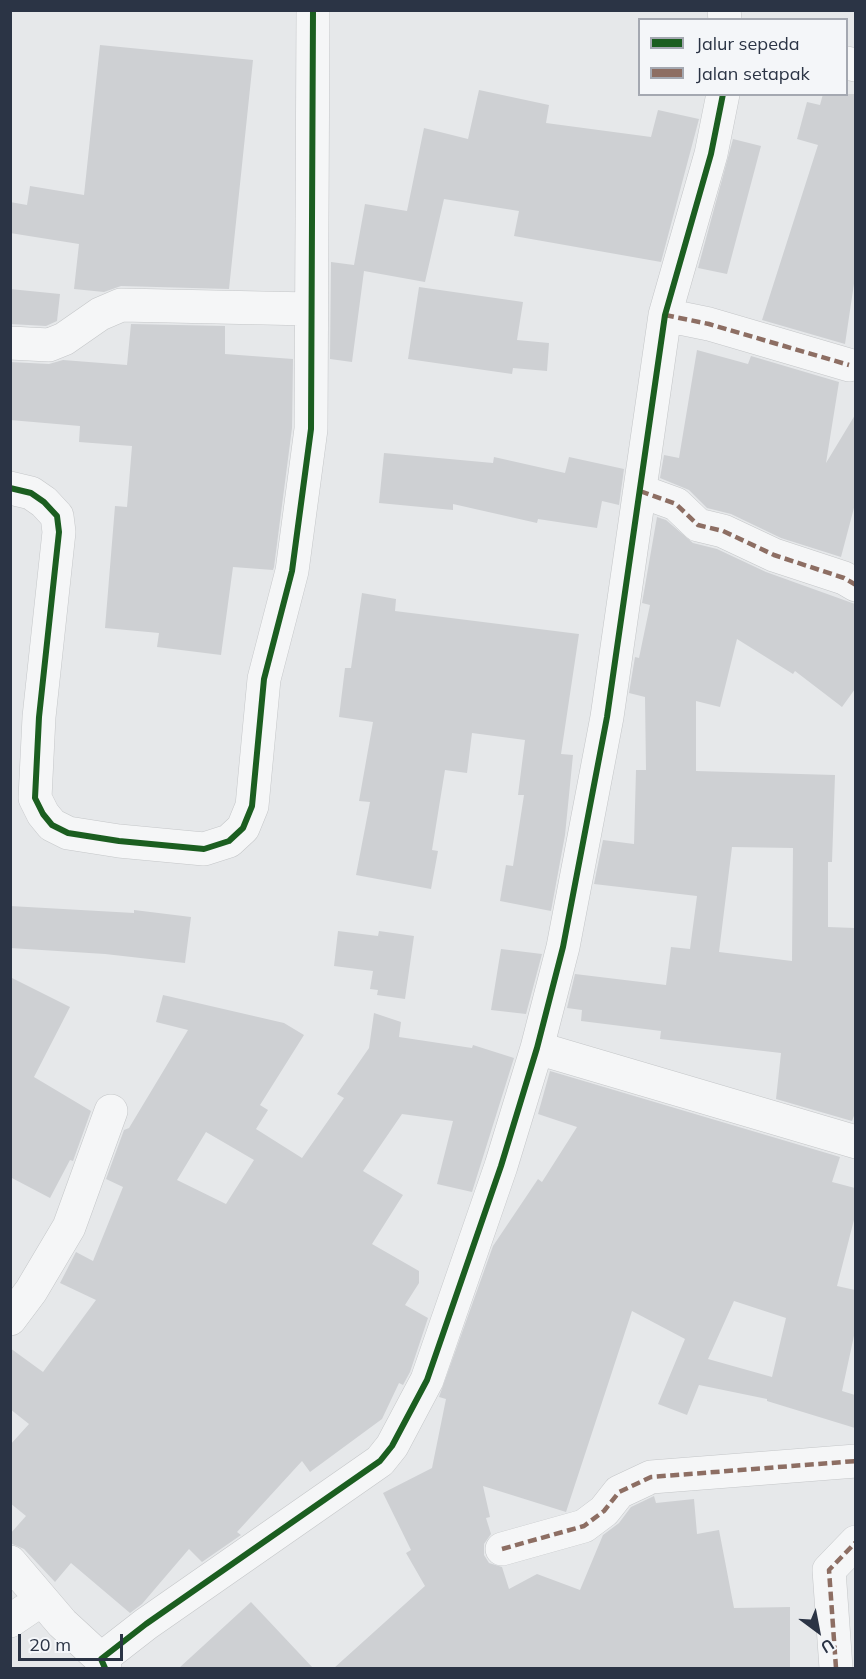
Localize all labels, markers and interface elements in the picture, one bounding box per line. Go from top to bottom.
legend [638,18,848,96]
text: Jalur sepeda [696,32,800,55]
text: Jalan setapak [696,62,810,85]
north arrow [788,1601,848,1661]
scale bar [21,1622,126,1660]
text: 20 m [29,1633,71,1656]
text: U [817,1635,838,1658]

